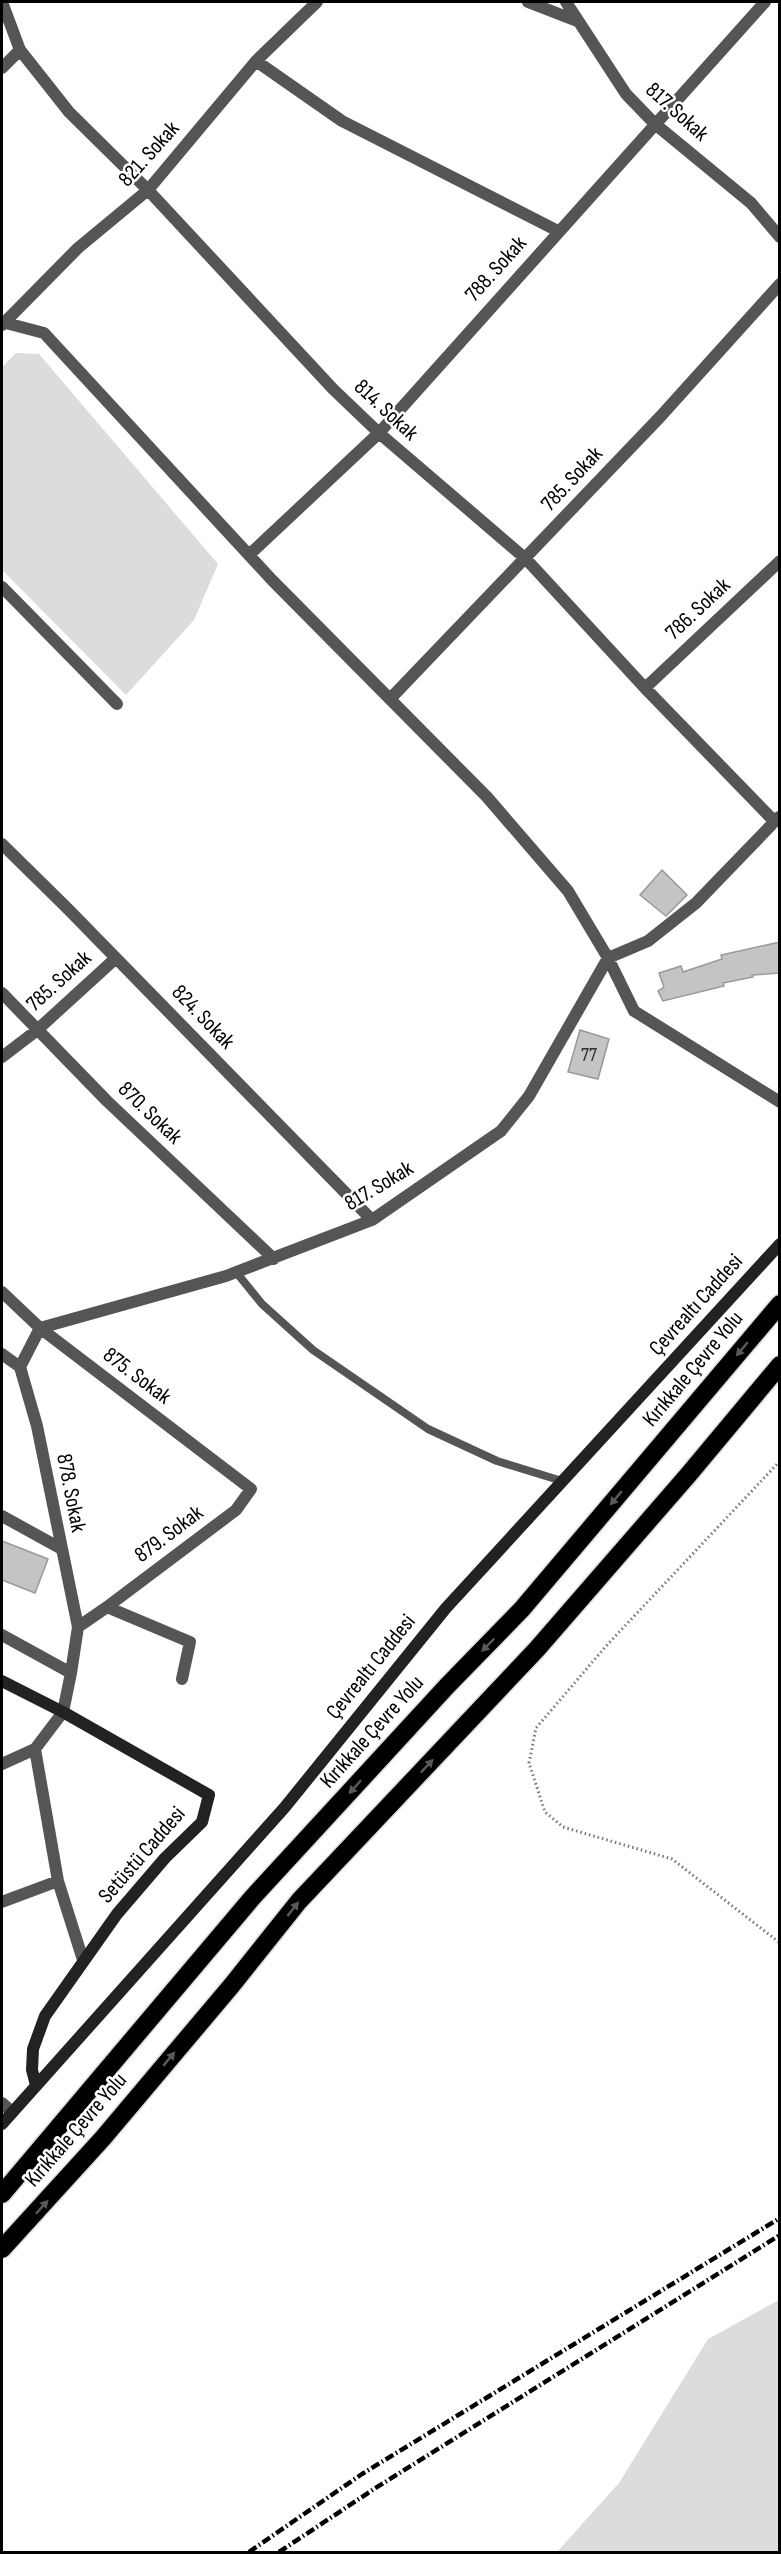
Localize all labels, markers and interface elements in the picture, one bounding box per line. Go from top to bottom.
street label: 817. Sokak [640,77,715,148]
street label: 821. Sokak [113,115,186,192]
street label: 788. Sokak [459,230,533,308]
street label: 814. Sokak [348,374,424,447]
street label: 785. Sokak [535,441,609,517]
street label: 786. Sokak [660,572,737,646]
street label: 785. Sokak [21,944,98,1017]
street label: 824. Sokak [166,979,241,1055]
house number: 77 [581,1043,597,1067]
street label: 870. Sokak [112,1076,188,1151]
street label: 817. Sokak [340,1155,419,1217]
street label: Çevrealtı Caddesi [643,1249,749,1361]
street label: Kırıkkale Çevre Yolu [637,1306,749,1432]
one-way arrow [735,1341,748,1357]
street label: 875. Sokak [97,1342,177,1411]
street label: 878. Sokak [50,1452,92,1535]
one-way arrow [610,1490,623,1505]
street label: 879. Sokak [129,1499,209,1569]
street label: Çevrealtı Caddesi [320,1609,422,1725]
one-way arrow [481,1637,495,1651]
street label: Kırıkkale Çevre Yolu [314,1670,430,1794]
one-way arrow [419,1760,433,1774]
one-way arrow [348,1780,362,1795]
street label: Setüstü Caddesi [93,1801,191,1909]
one-way arrow [287,1901,299,1916]
one-way arrow [163,2051,176,2067]
street label: Kırıkkale Çevre Yolu [19,2067,133,2193]
one-way arrow [35,2199,49,2214]

